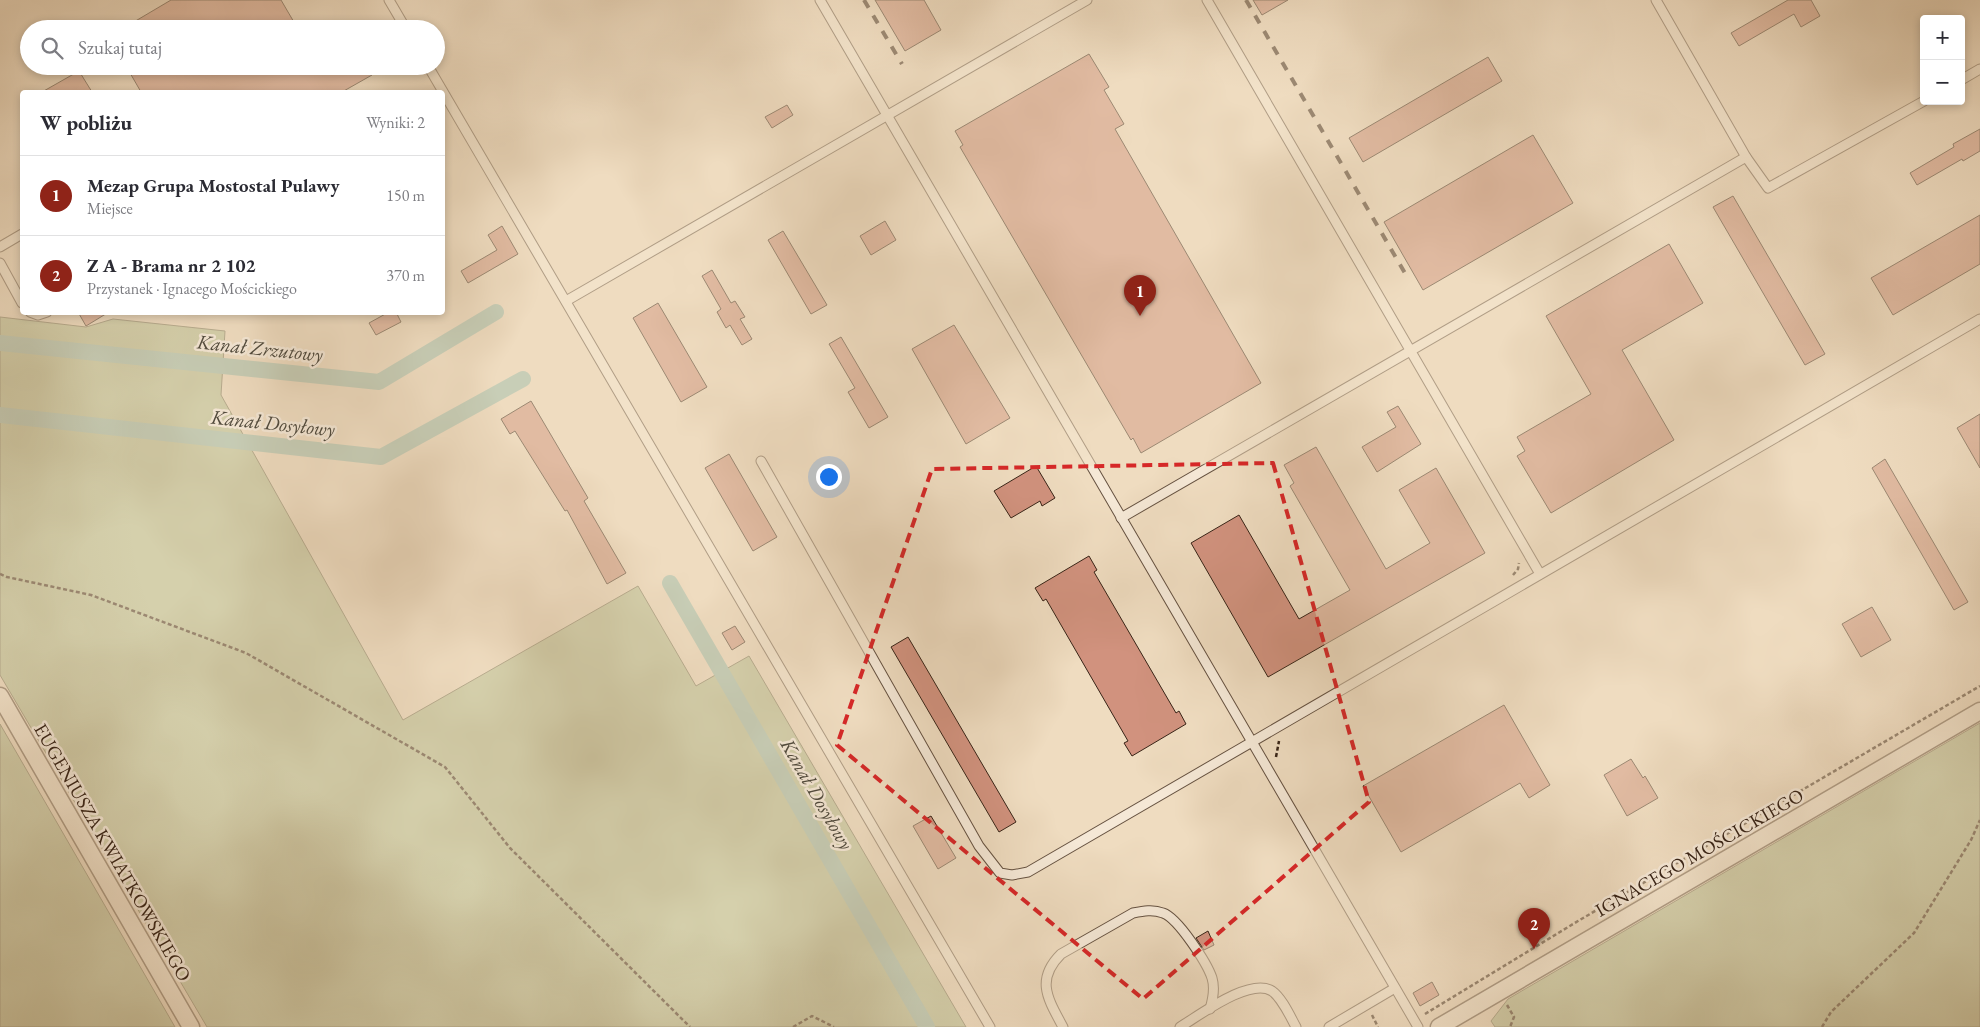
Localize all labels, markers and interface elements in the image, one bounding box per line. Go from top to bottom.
map controls [1920,15,1965,105]
button: + [1920,15,1965,60]
search box [20,20,445,75]
icon: search [38,34,66,62]
text: Szukaj tutaj [78,35,162,60]
button: − [1920,60,1965,105]
text: W pobliżu [40,109,132,136]
text: Wyniki: 2 [366,112,425,133]
text: Mezap Grupa Mostostal Pulawy [87,173,340,198]
text: 1 [52,185,60,206]
text: 150 m [386,185,425,206]
text: Miejsce [87,198,133,219]
text: Z A - Brama nr 2 102 [87,253,256,278]
text: 2 [52,265,60,286]
text: 370 m [386,265,425,286]
pin: 1 [1124,275,1156,316]
text: Przystanek · Ignacego Mościckiego [87,278,297,299]
water label: Kanał Zrzutowy [195,328,324,368]
water label: Kanał Dosyłowy [209,403,336,442]
your location [816,464,842,490]
street label: EUGENIUSZA KWIATKOWSKIEGO [28,719,197,986]
water label: Kanał Dosyłowy [774,733,859,854]
street label: IGNACEGO MOŚCICKIEGO [1591,782,1808,922]
pin: 2 [1518,908,1550,949]

